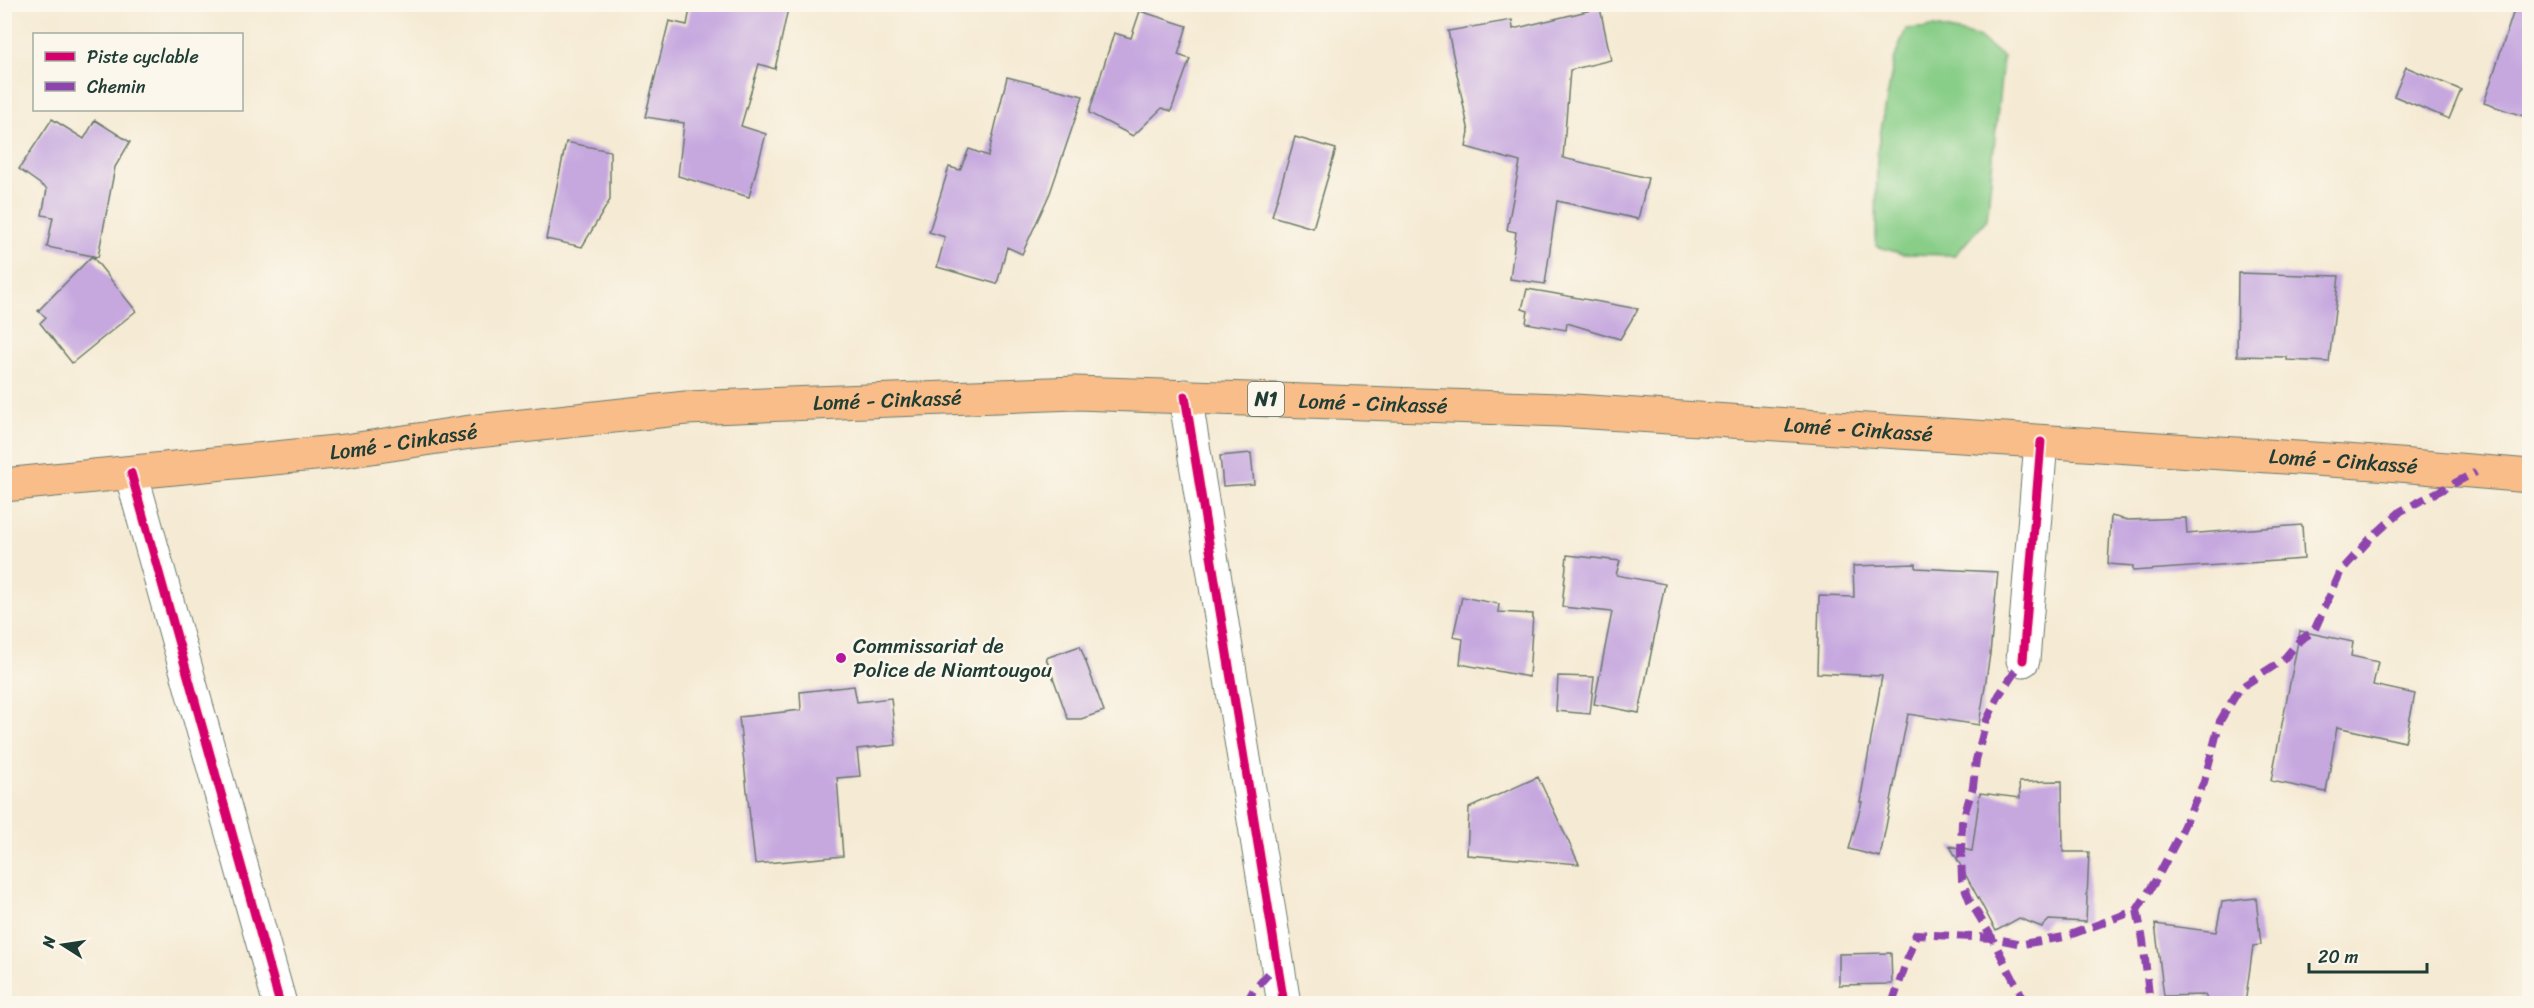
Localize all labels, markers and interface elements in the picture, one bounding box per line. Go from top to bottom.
legend [33,33,243,111]
text: Piste cyclable [87,41,199,73]
text: Chemin [87,71,146,103]
street label: Lomé - Cinkassé [812,378,963,422]
road number: N1 [1248,382,1284,416]
street label: Lomé - Cinkassé [1298,382,1448,425]
street label: Lomé - Cinkassé [1783,406,1934,453]
street label: Lomé - Cinkassé [328,412,480,471]
street label: Lomé - Cinkassé [2268,437,2419,486]
place label: Commissariat de Police de Niamtougou [853,627,1053,689]
marker: Commissariat de Police de Niamtougou [834,651,848,665]
north arrow [33,915,93,975]
text: N [33,933,64,951]
scale bar [2309,936,2428,974]
text: 20 m [2318,941,2358,973]

